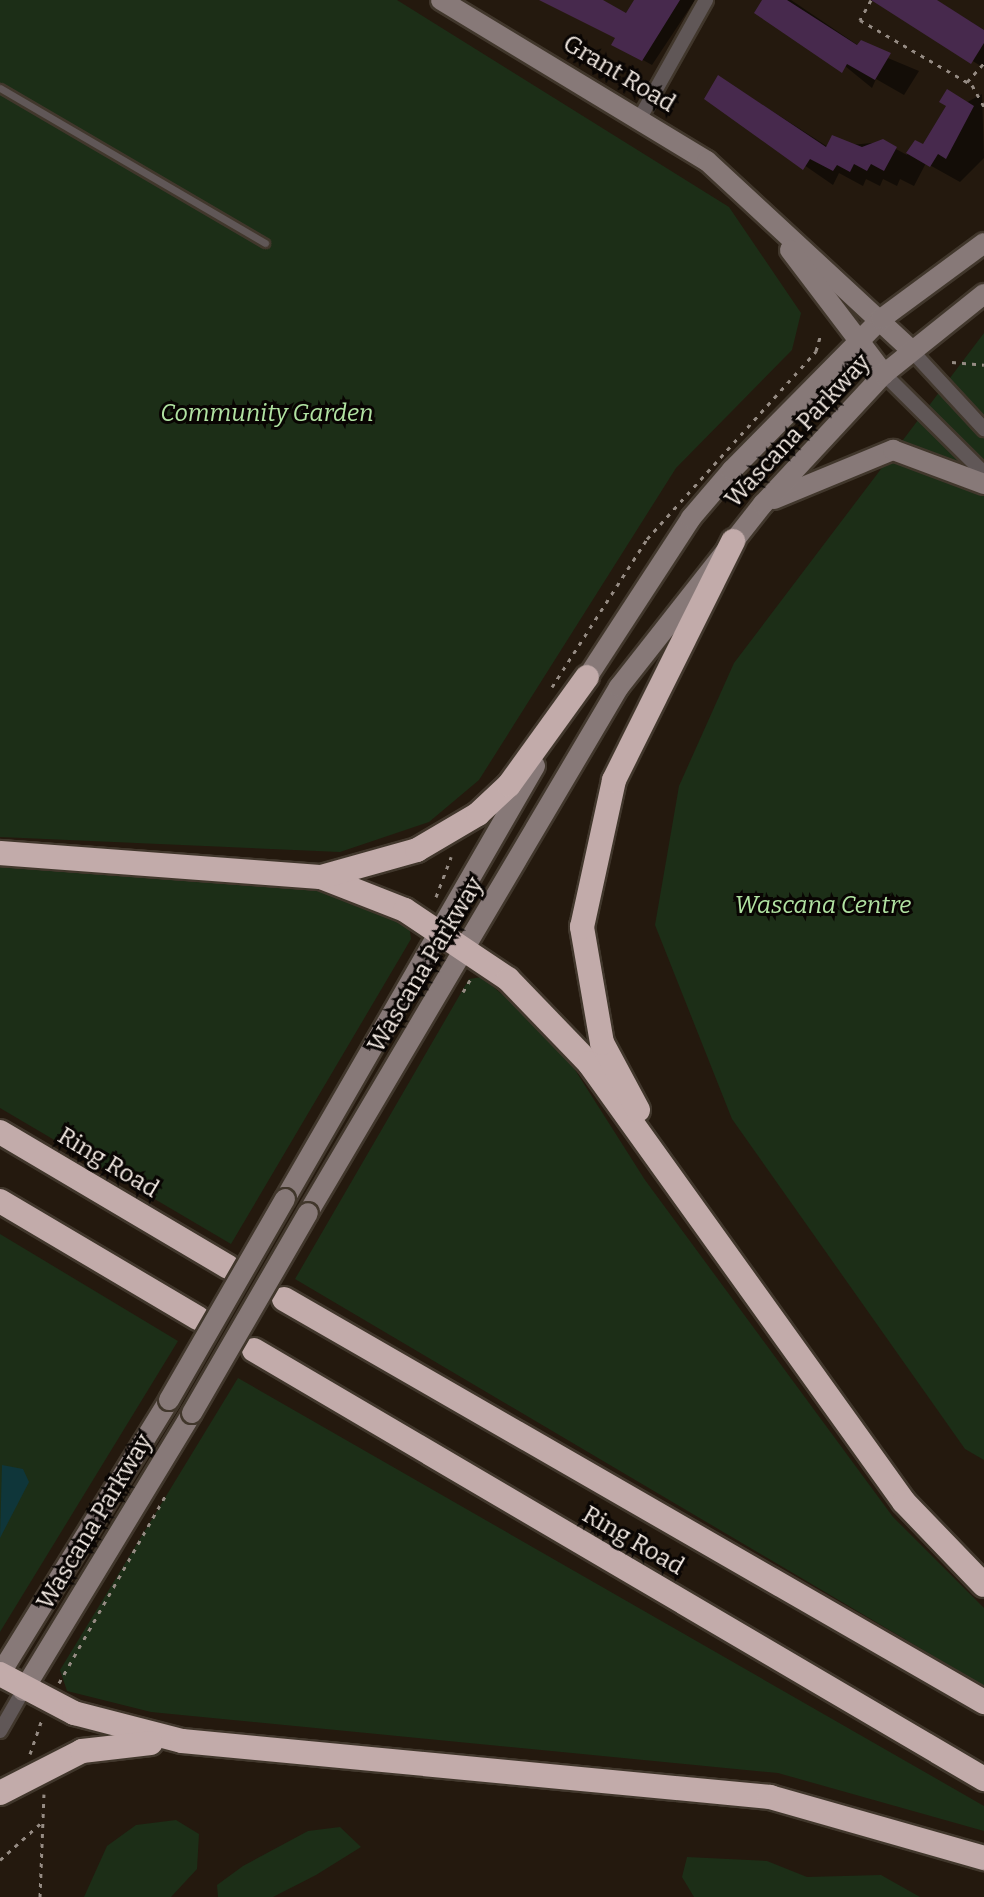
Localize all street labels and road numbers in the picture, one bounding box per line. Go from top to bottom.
street label: Grant Road [558,29,680,119]
street label: Wascana Parkway [719,348,877,514]
street label: Wascana Parkway [362,872,490,1058]
street label: Ring Road [52,1122,164,1204]
street label: Wascana Parkway [31,1429,159,1615]
street label: Ring Road [577,1500,689,1582]

